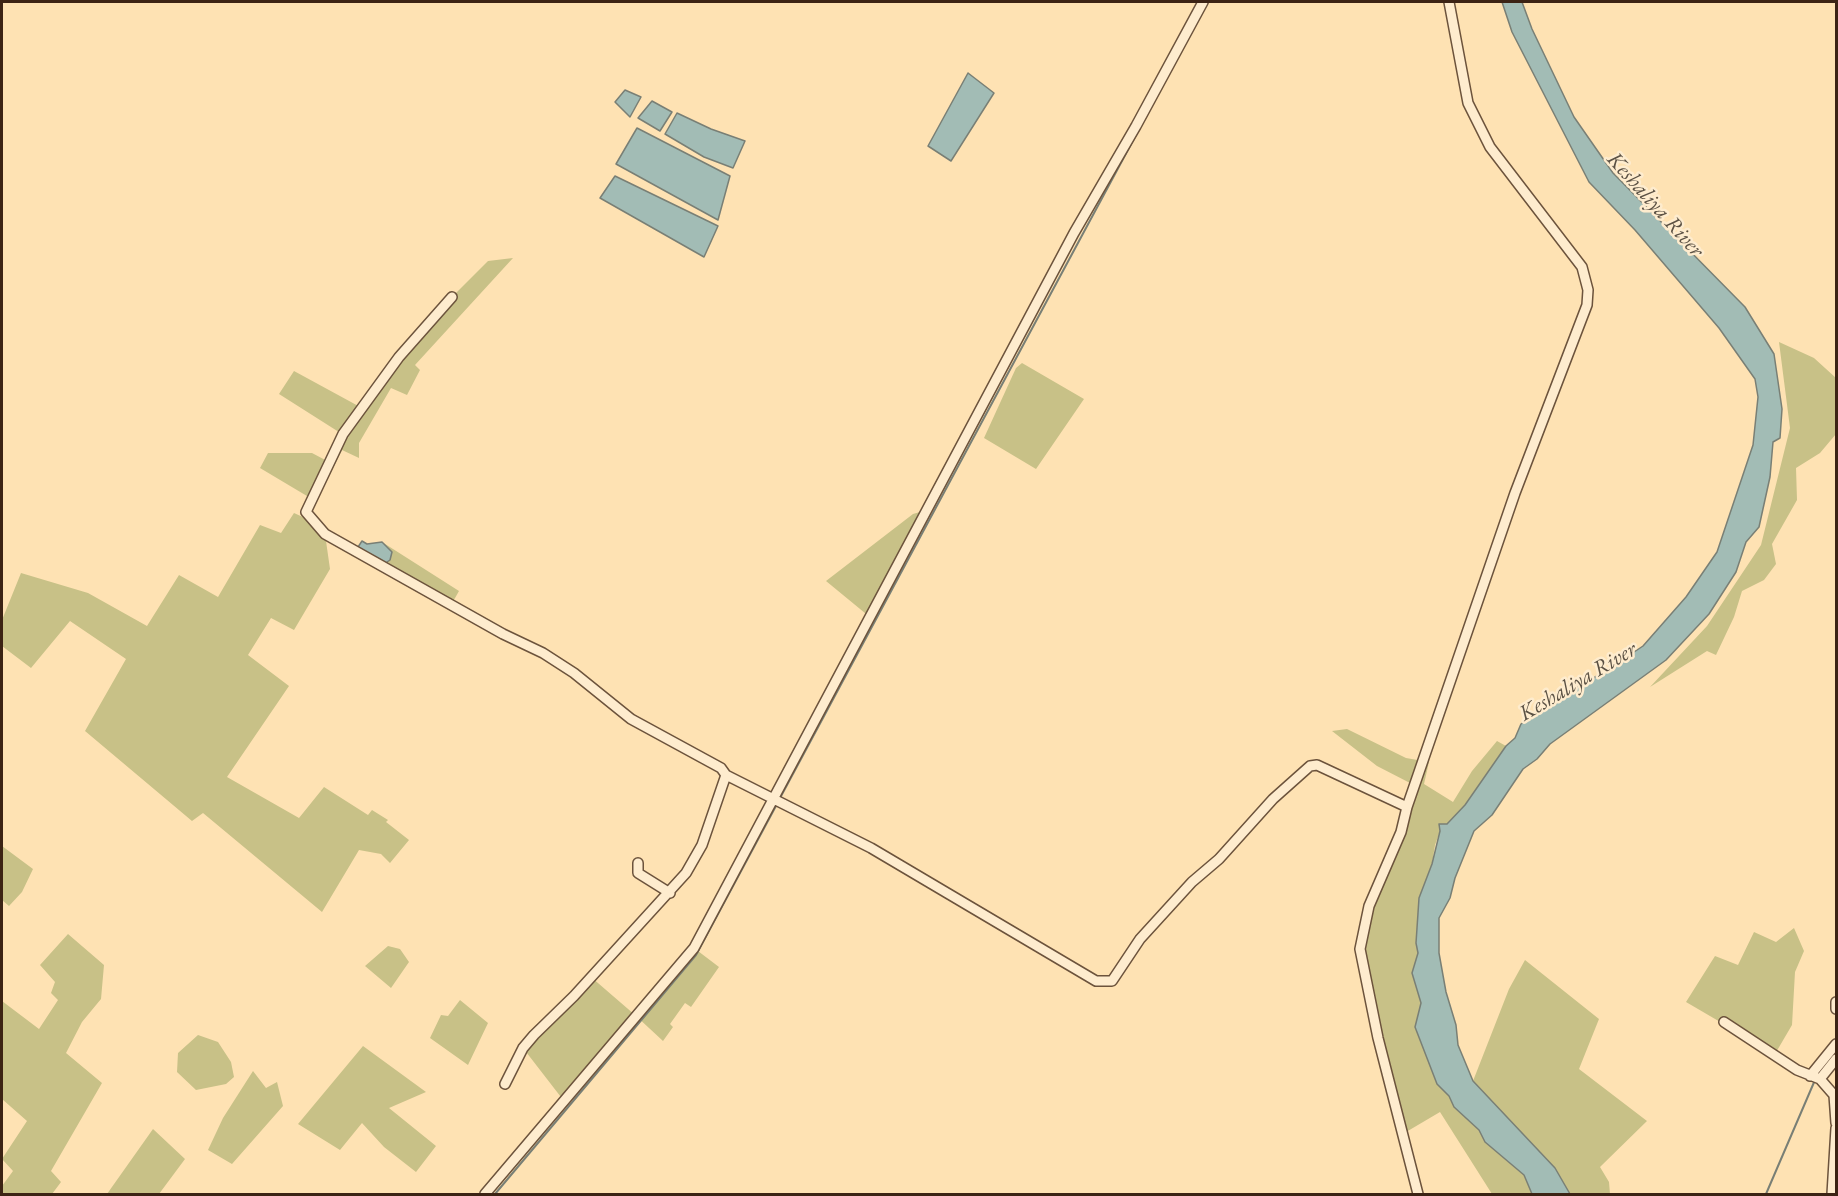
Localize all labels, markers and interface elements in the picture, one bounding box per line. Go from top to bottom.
water label: Keshaliya River [1601,147,1709,263]
water label: Keshaliya River [1514,637,1642,727]

